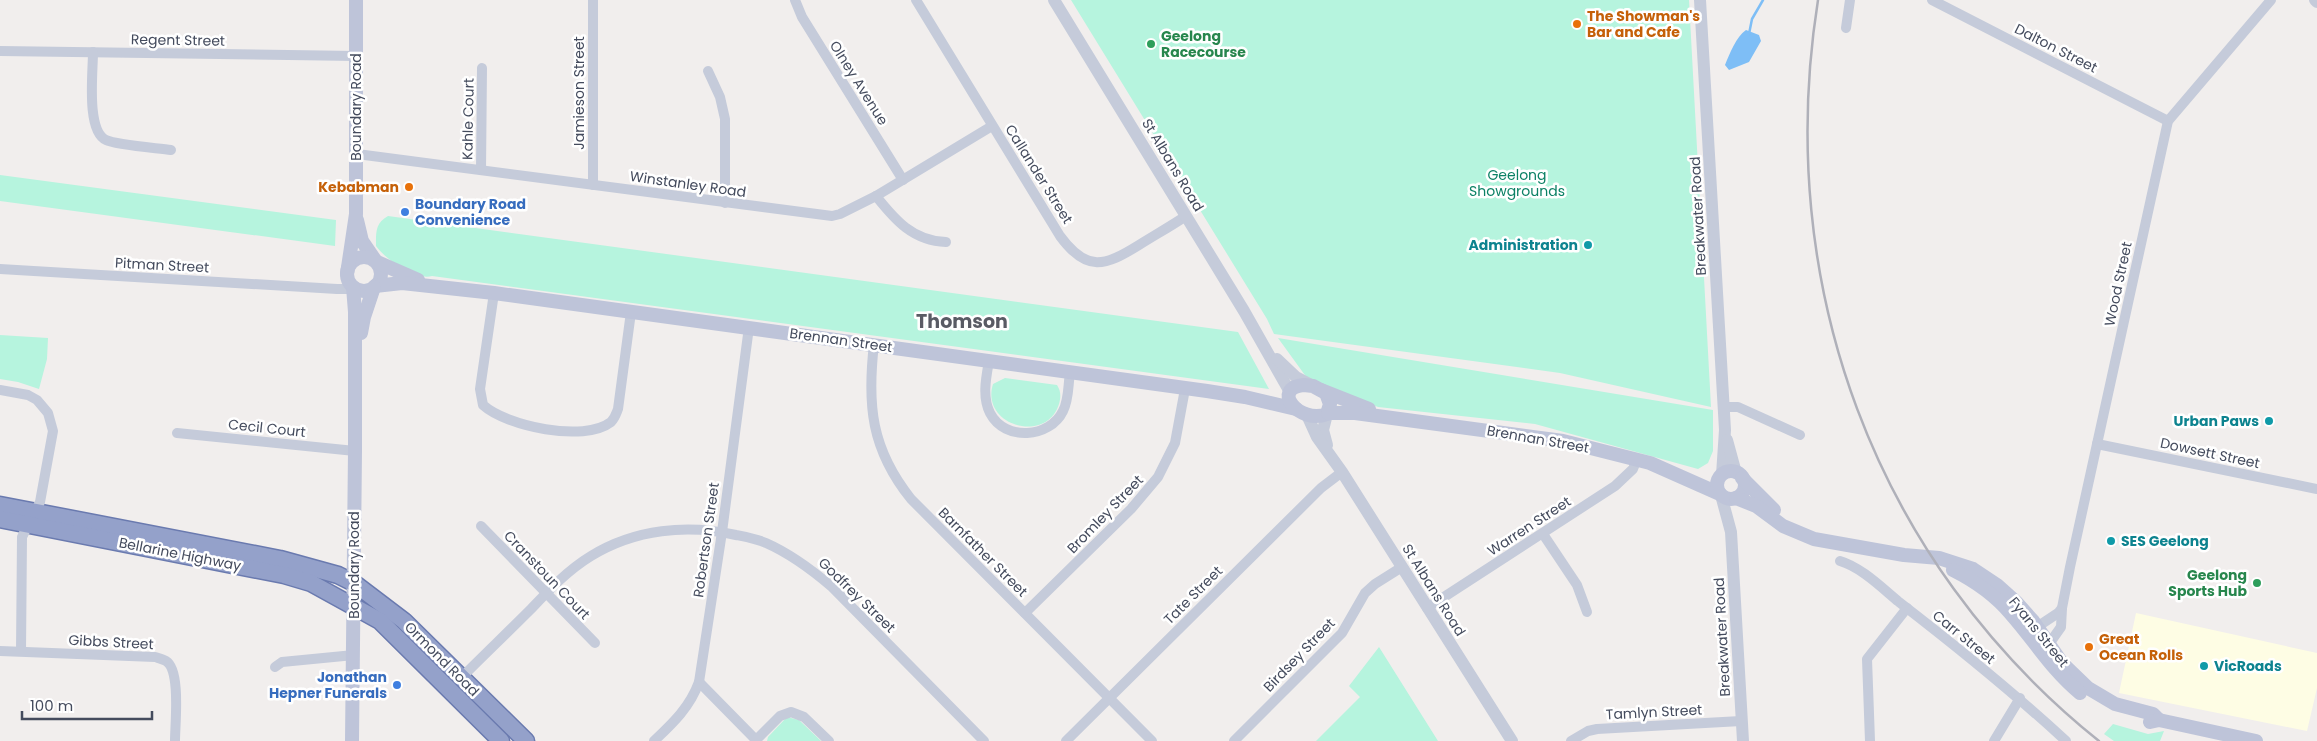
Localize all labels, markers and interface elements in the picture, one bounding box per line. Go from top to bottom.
place label: The Showman's Bar and Cafe [1587,6,1700,42]
marker: The Showman's Bar and Cafe [1571,18,1583,30]
street label: Dalton Street [2011,19,2101,77]
place label: Geelong Racecourse [1161,26,1246,62]
street label: Regent Street [131,29,225,51]
street label: Jamieson Street [569,36,589,150]
street label: Olney Avenue [825,37,893,129]
marker: Geelong Racecourse [1145,38,1157,50]
street label: Boundary Road [346,53,366,161]
street label: Kahle Court [457,78,479,160]
street label: St Albans Road [1137,115,1209,215]
street label: Callander Street [1000,120,1078,228]
street label: Breakwater Road [1685,156,1711,276]
park label: Geelong Showgrounds [1469,165,1565,201]
street label: Winstanley Road [629,166,747,202]
place label: Kebabman [318,177,399,197]
marker: Kebabman [403,181,415,193]
place label: Boundary Road Convenience [415,194,526,230]
marker: Boundary Road Convenience [399,206,411,218]
place label: Administration [1468,235,1578,255]
marker: Administration [1582,239,1594,251]
street label: Wood Street [2099,240,2137,328]
street label: Pitman Street [114,253,210,277]
district label: Thomson [916,308,1008,335]
street label: Brennan Street [788,323,894,357]
place label: Urban Paws [2174,411,2259,431]
street label: Cecil Court [227,414,307,442]
marker: Urban Paws [2263,415,2275,427]
street label: Brennan Street [1485,420,1591,458]
street label: Dowsett Street [2158,433,2262,473]
street label: Bromley Street [1062,470,1148,558]
street label: Robertson Street [688,481,724,599]
street label: Warren Street [1483,491,1575,561]
street label: Barnfather Street [934,503,1032,601]
street label: Boundary Road [344,511,364,619]
street label: Cranstoun Court [499,526,595,624]
place label: SES Geelong [2121,531,2209,551]
street label: Bellarine Highway [117,532,243,576]
marker: SES Geelong [2105,535,2117,547]
street label: St Albans Road [1398,540,1470,640]
street label: Godfrey Street [814,553,900,637]
street label: Tate Street [1159,561,1227,629]
place label: Geelong Sports Hub [2168,565,2247,601]
street label: Breakwater Road [1709,577,1735,697]
marker: Geelong Sports Hub [2251,577,2263,589]
street label: Fyans Street [2004,593,2074,671]
street label: Carr Street [1928,605,2000,669]
street label: Birdsey Street [1259,614,1339,696]
street label: Ormond Road [400,617,484,701]
place label: Great Ocean Rolls [2099,629,2183,665]
street label: Gibbs Street [68,630,154,654]
marker: Great Ocean Rolls [2083,641,2095,653]
place label: VicRoads [2214,656,2282,676]
marker: VicRoads [2198,660,2210,672]
place label: Jonathan Hepner Funerals [269,667,387,703]
marker: Jonathan Hepner Funerals [391,679,403,691]
scale bar [22,688,152,720]
text: 100 m [30,695,73,716]
street label: Tamlyn Street [1605,699,1703,725]

